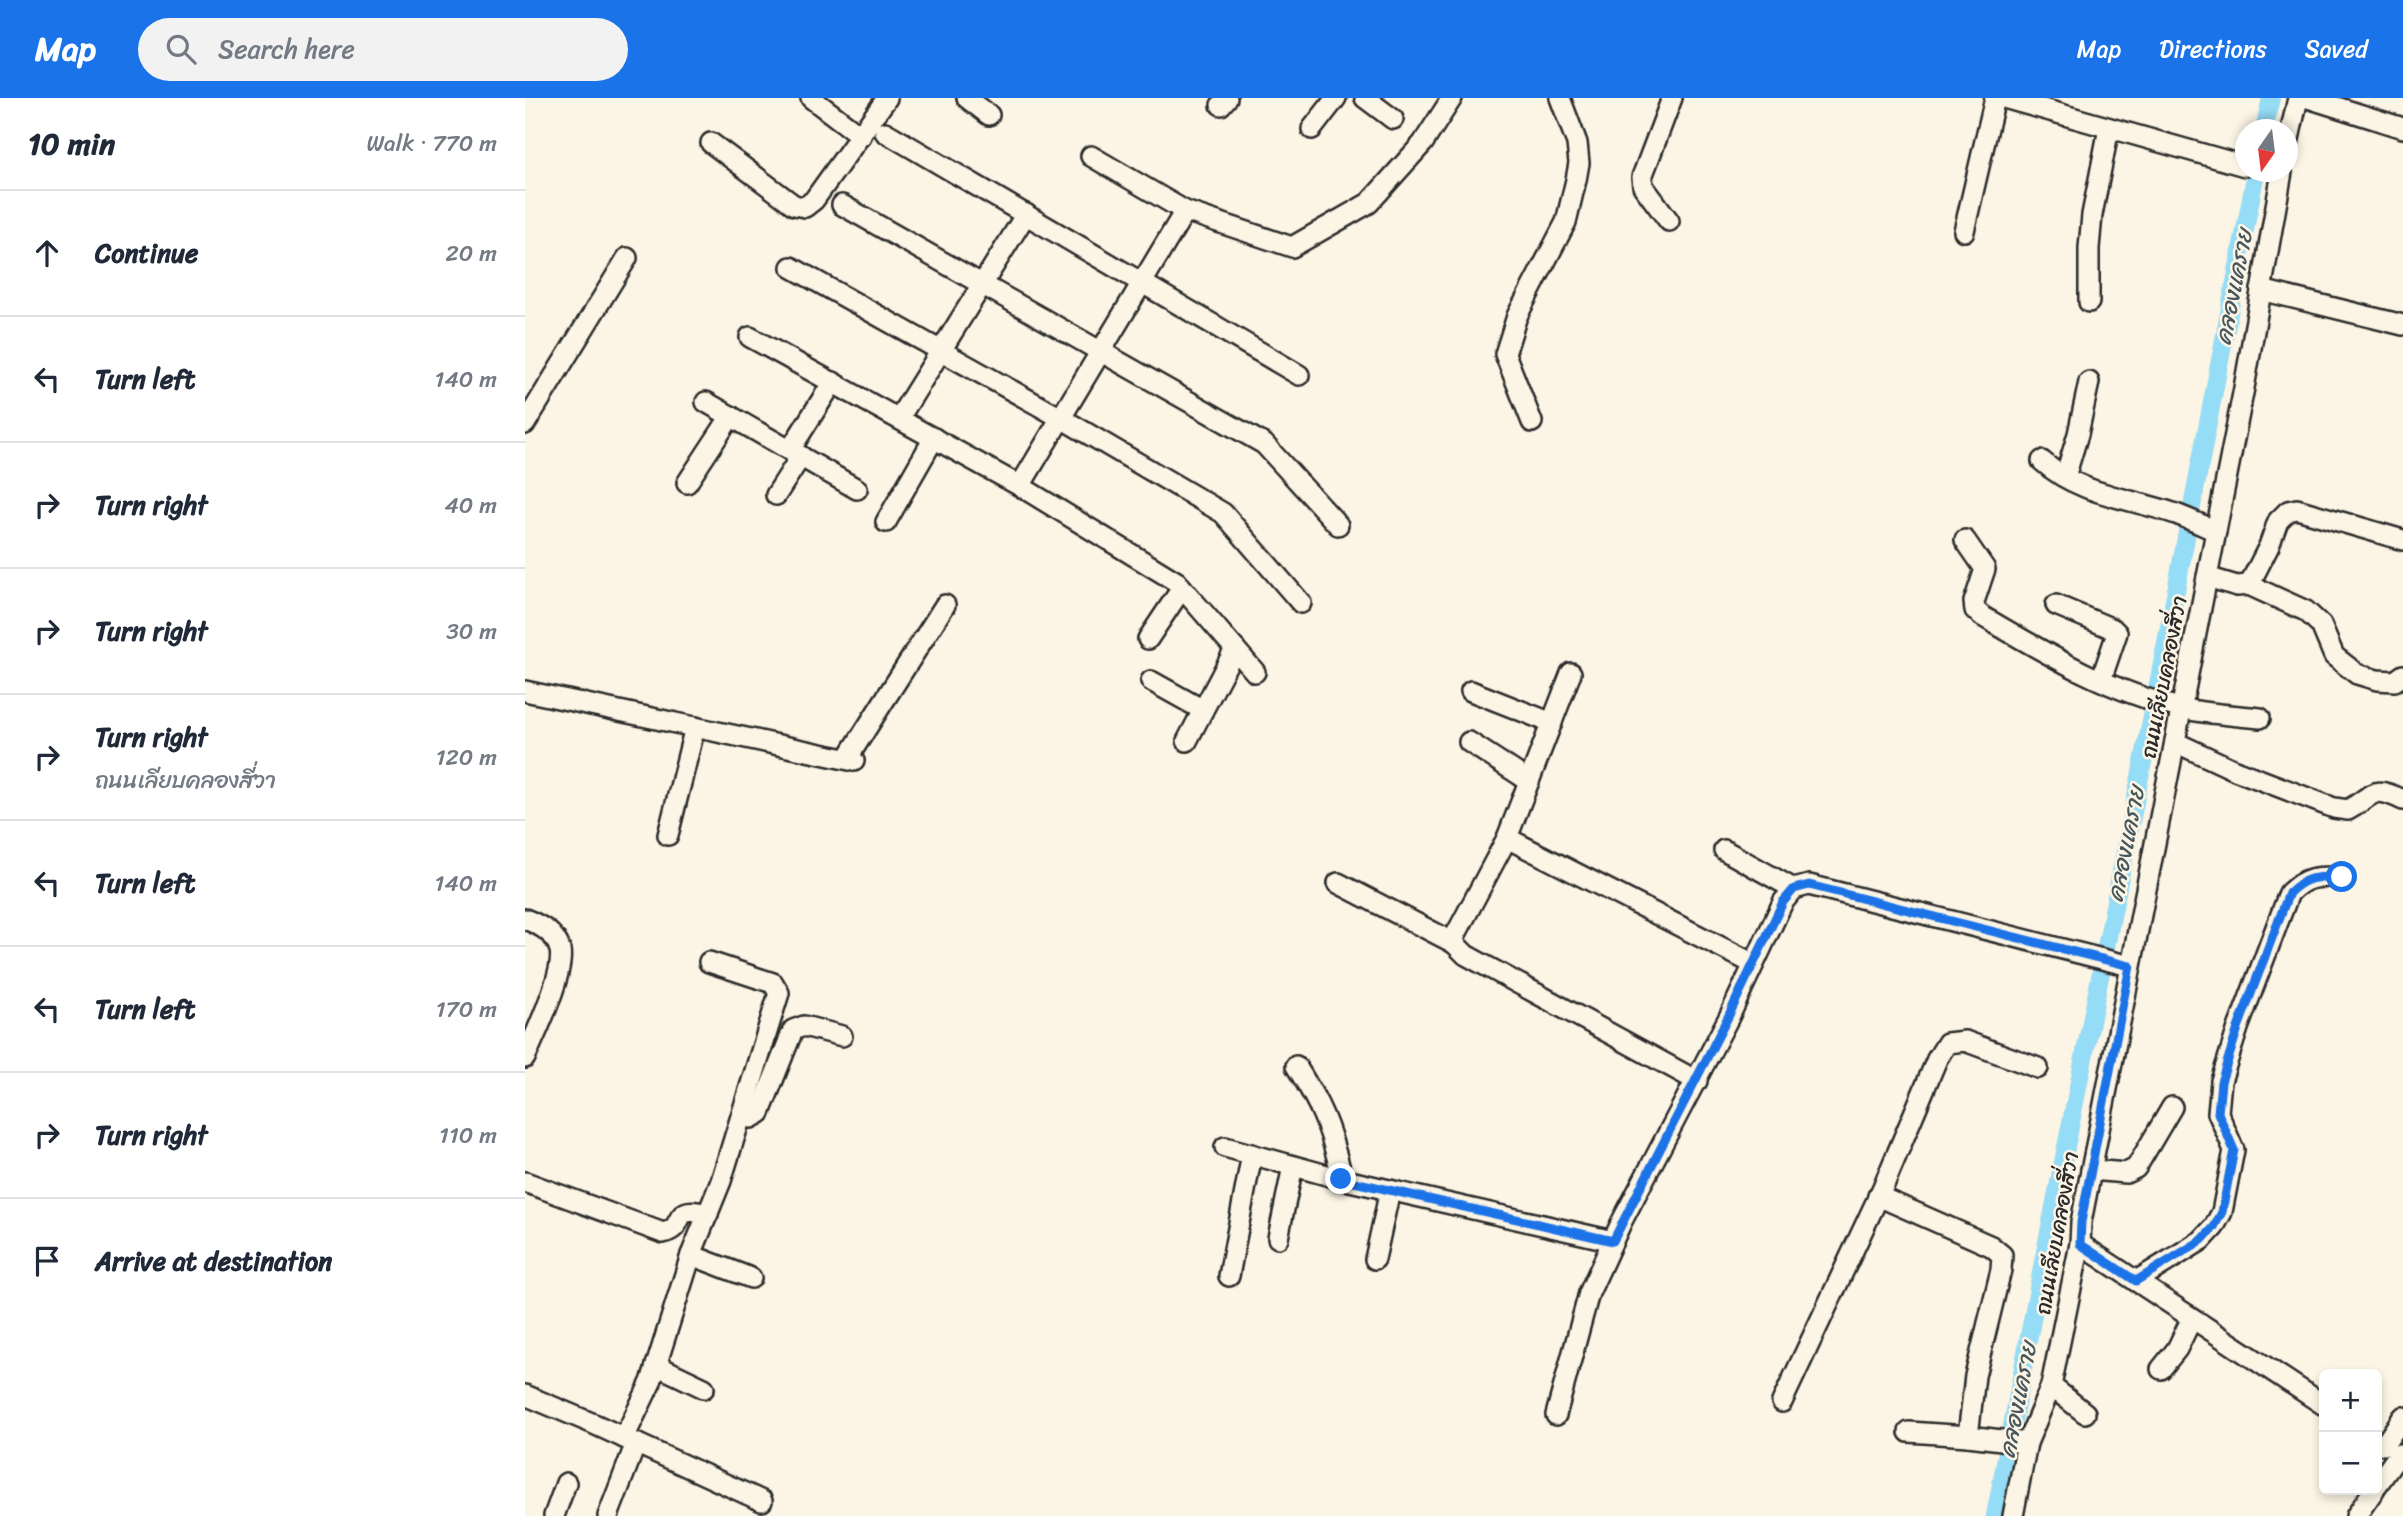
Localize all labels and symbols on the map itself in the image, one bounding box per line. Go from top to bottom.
north arrow [2235,119,2298,182]
water label: คลองเเคราย [2203,222,2266,348]
street label: ถนนเลียบคลองสี่วา [2130,592,2198,762]
water label: คลองเเคราย [2095,779,2158,905]
route start [2326,861,2357,892]
street label: ถนนเลียบคลองสี่วา [2024,1148,2090,1318]
route end [1325,1163,1356,1194]
water label: คลองเเคราย [1987,1335,2050,1461]

